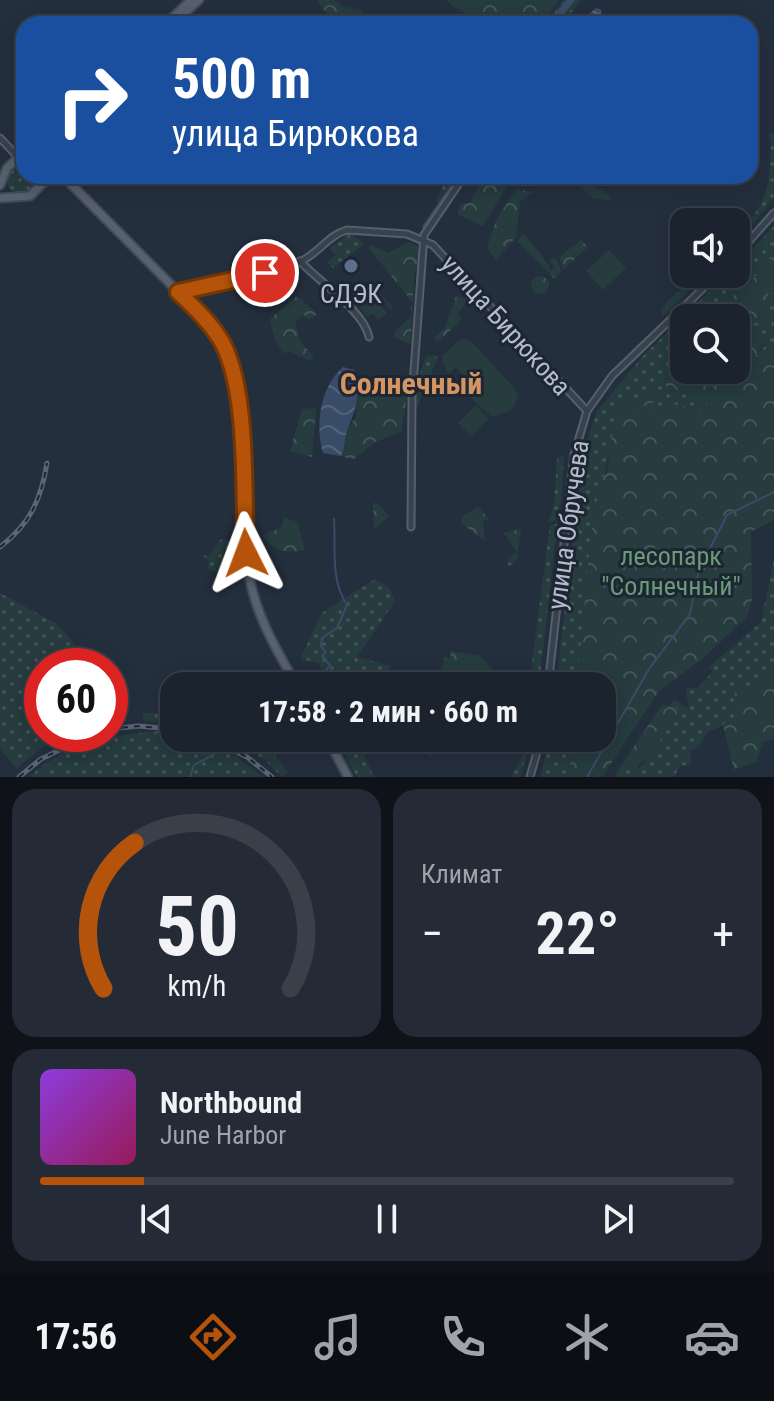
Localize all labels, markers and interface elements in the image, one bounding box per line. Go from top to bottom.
text: 500 m [172,46,311,112]
icon: right [40,48,144,152]
text: улица Бирюкова [172,113,419,155]
map controls [670,208,750,384]
button: sound [670,208,750,288]
pin [231,239,299,307]
street label: улица Бирюкова [435,249,577,401]
icon: arrive [243,251,287,295]
marker: СДЭК [342,257,360,275]
place label: СДЭК [320,279,382,309]
button: search [670,304,750,384]
district label: Солнечный [340,366,482,401]
street label: улица Обручева [541,438,595,612]
position arrow [204,511,288,595]
park label: лесопарк "Солнечный" [601,541,741,601]
speed limit sign: 60 [24,648,128,752]
text: 17:58 · 2 мин · 660 m [258,694,518,729]
text: Климат [421,859,502,889]
text: 50 [154,878,239,975]
text: 22° [536,898,620,969]
text: − [421,908,443,960]
text: + [712,908,734,960]
text: km/h [167,969,226,1003]
text: Northbound [160,1085,302,1120]
text: June Harbor [160,1120,286,1150]
icon: previous [134,1197,178,1241]
icon: pause [365,1197,409,1241]
icon: next [596,1197,640,1241]
icon: directions [185,1309,241,1365]
icon: music [310,1309,366,1365]
icon: phone [435,1309,491,1365]
icon: climate [559,1309,615,1365]
icon: car [684,1309,740,1365]
text: 17:56 [34,1316,117,1358]

